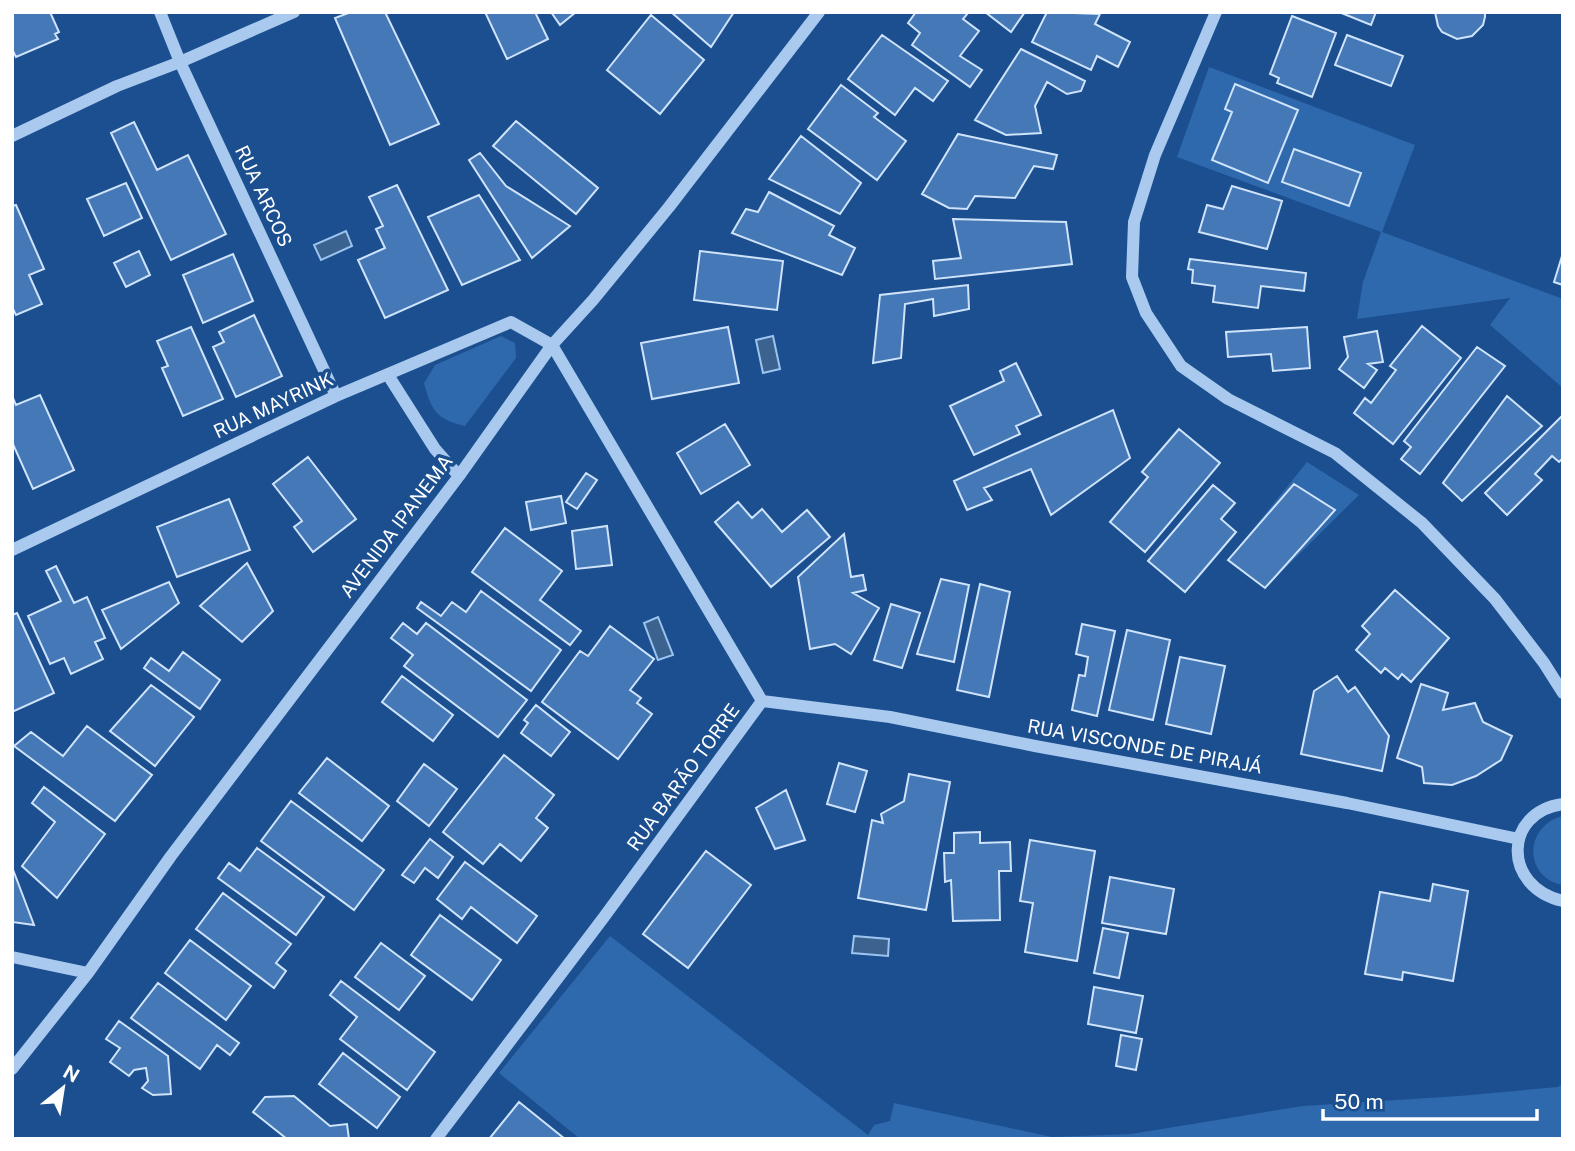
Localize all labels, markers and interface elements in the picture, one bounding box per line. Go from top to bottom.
street label: RUA ARCOS [231,142,297,250]
street label: RUA MAYRINK [210,368,336,442]
street label: AVENIDA IPANEMA [335,450,457,602]
street label: RUA BARÃO TORRE [622,699,744,855]
street label: RUA VISCONDE DE PIRAJÁ [1026,714,1264,778]
north arrow [28,1053,98,1123]
text: N [60,1060,83,1087]
scale bar [1323,1078,1536,1122]
text: 50 m [1334,1089,1384,1114]

